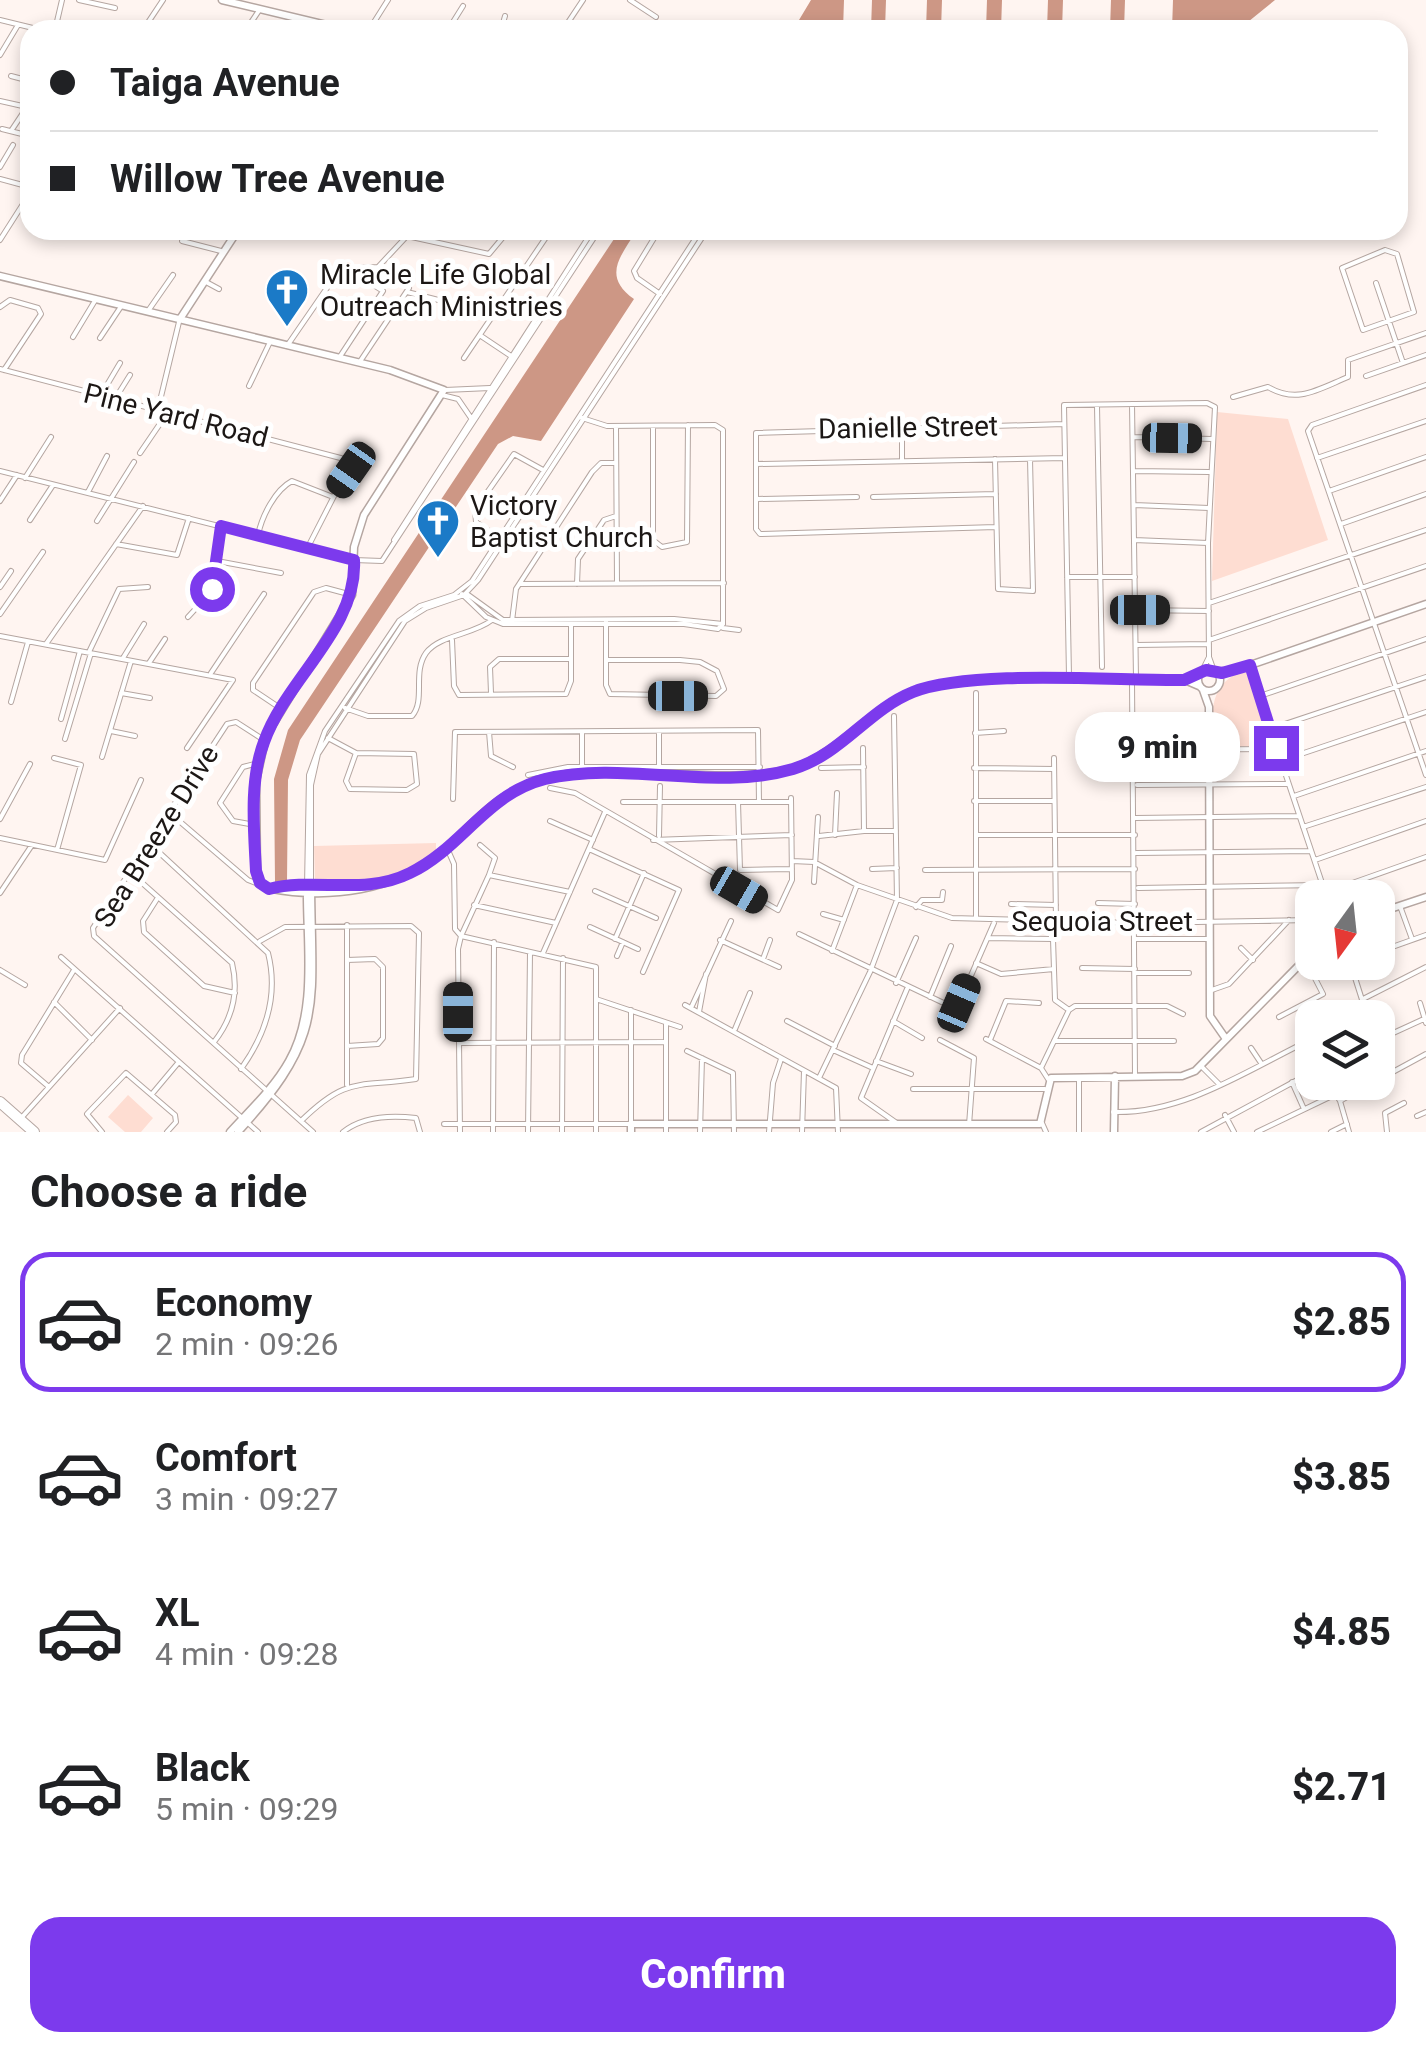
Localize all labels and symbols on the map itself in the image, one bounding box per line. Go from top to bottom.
place label: Miracle Life Global Outreach Ministries [320,258,563,323]
church icon: Miracle Life Global Outreach Ministries [264,267,310,328]
street label: Pine Yard Road [80,377,272,454]
street label: Danielle Street [818,409,998,446]
car [1142,422,1202,454]
car [322,437,380,503]
place label: Victory Baptist Church [470,489,653,554]
church icon: Victory Baptist Church [415,498,461,559]
route start [190,567,235,612]
car [1110,595,1170,625]
car [648,681,708,711]
callout: 9 min [1076,713,1241,783]
route end [1254,726,1299,771]
street label: Sea Breeze Drive [87,739,226,933]
car [706,862,772,918]
north arrow [1295,880,1395,980]
street label: Sequoia Street [1011,905,1193,938]
car [933,970,985,1036]
car [443,982,473,1042]

